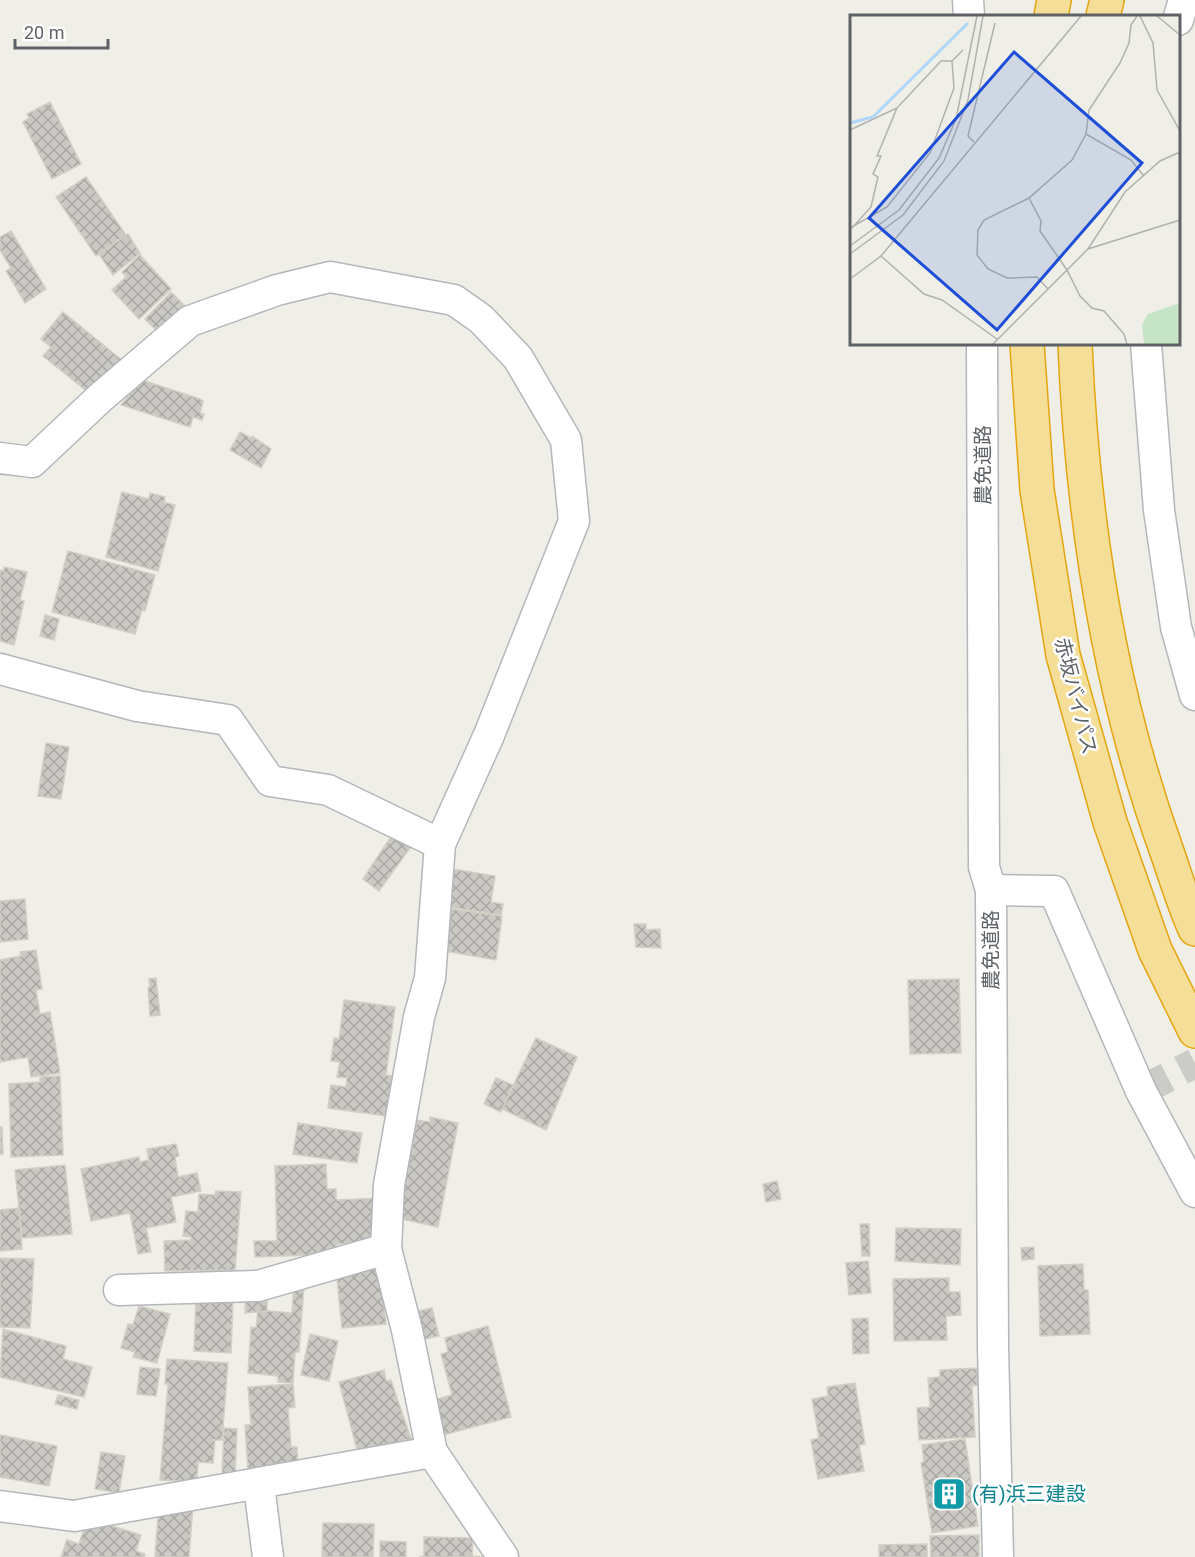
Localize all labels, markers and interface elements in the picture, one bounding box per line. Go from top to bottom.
scale bar [15,12,108,50]
inset map [850,15,1180,345]
text: 20 m [24,22,64,43]
street label: 農免道路 [971,425,995,505]
street label: 赤坂バイパス [1050,635,1102,757]
street label: 農免道路 [979,910,1003,990]
building icon: (有)浜三建設 [931,1476,967,1512]
place label: (有)浜三建設 [972,1482,1086,1506]

